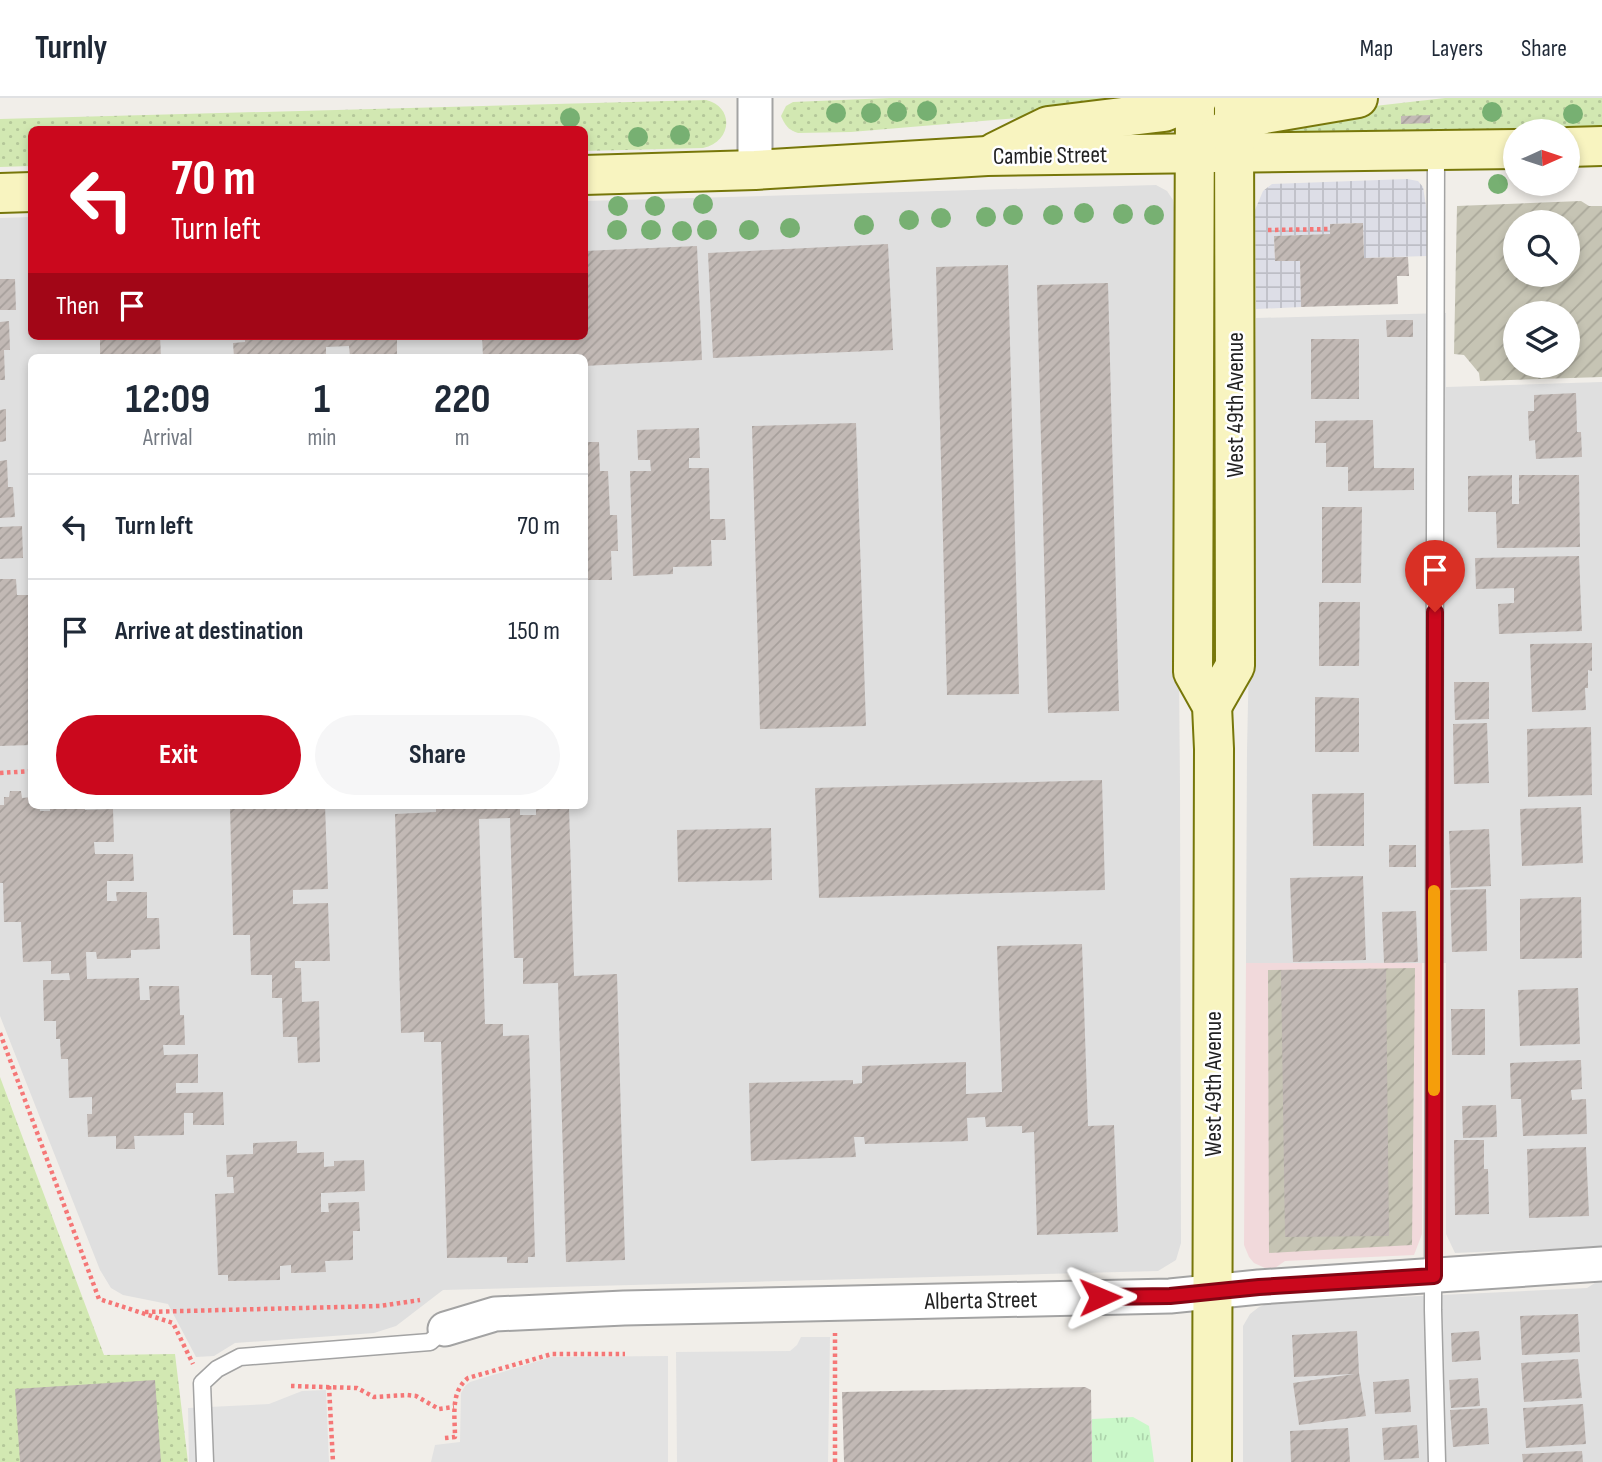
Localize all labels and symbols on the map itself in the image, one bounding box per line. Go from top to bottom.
north arrow [1503,119,1580,196]
street label: Cambie Street [993,140,1107,171]
street label: West 49th Avenue [1221,332,1250,478]
pin [1405,540,1465,612]
street label: West 49th Avenue [1199,1011,1228,1157]
position arrow [1063,1260,1137,1334]
street label: Alberta Street [923,1285,1038,1316]

